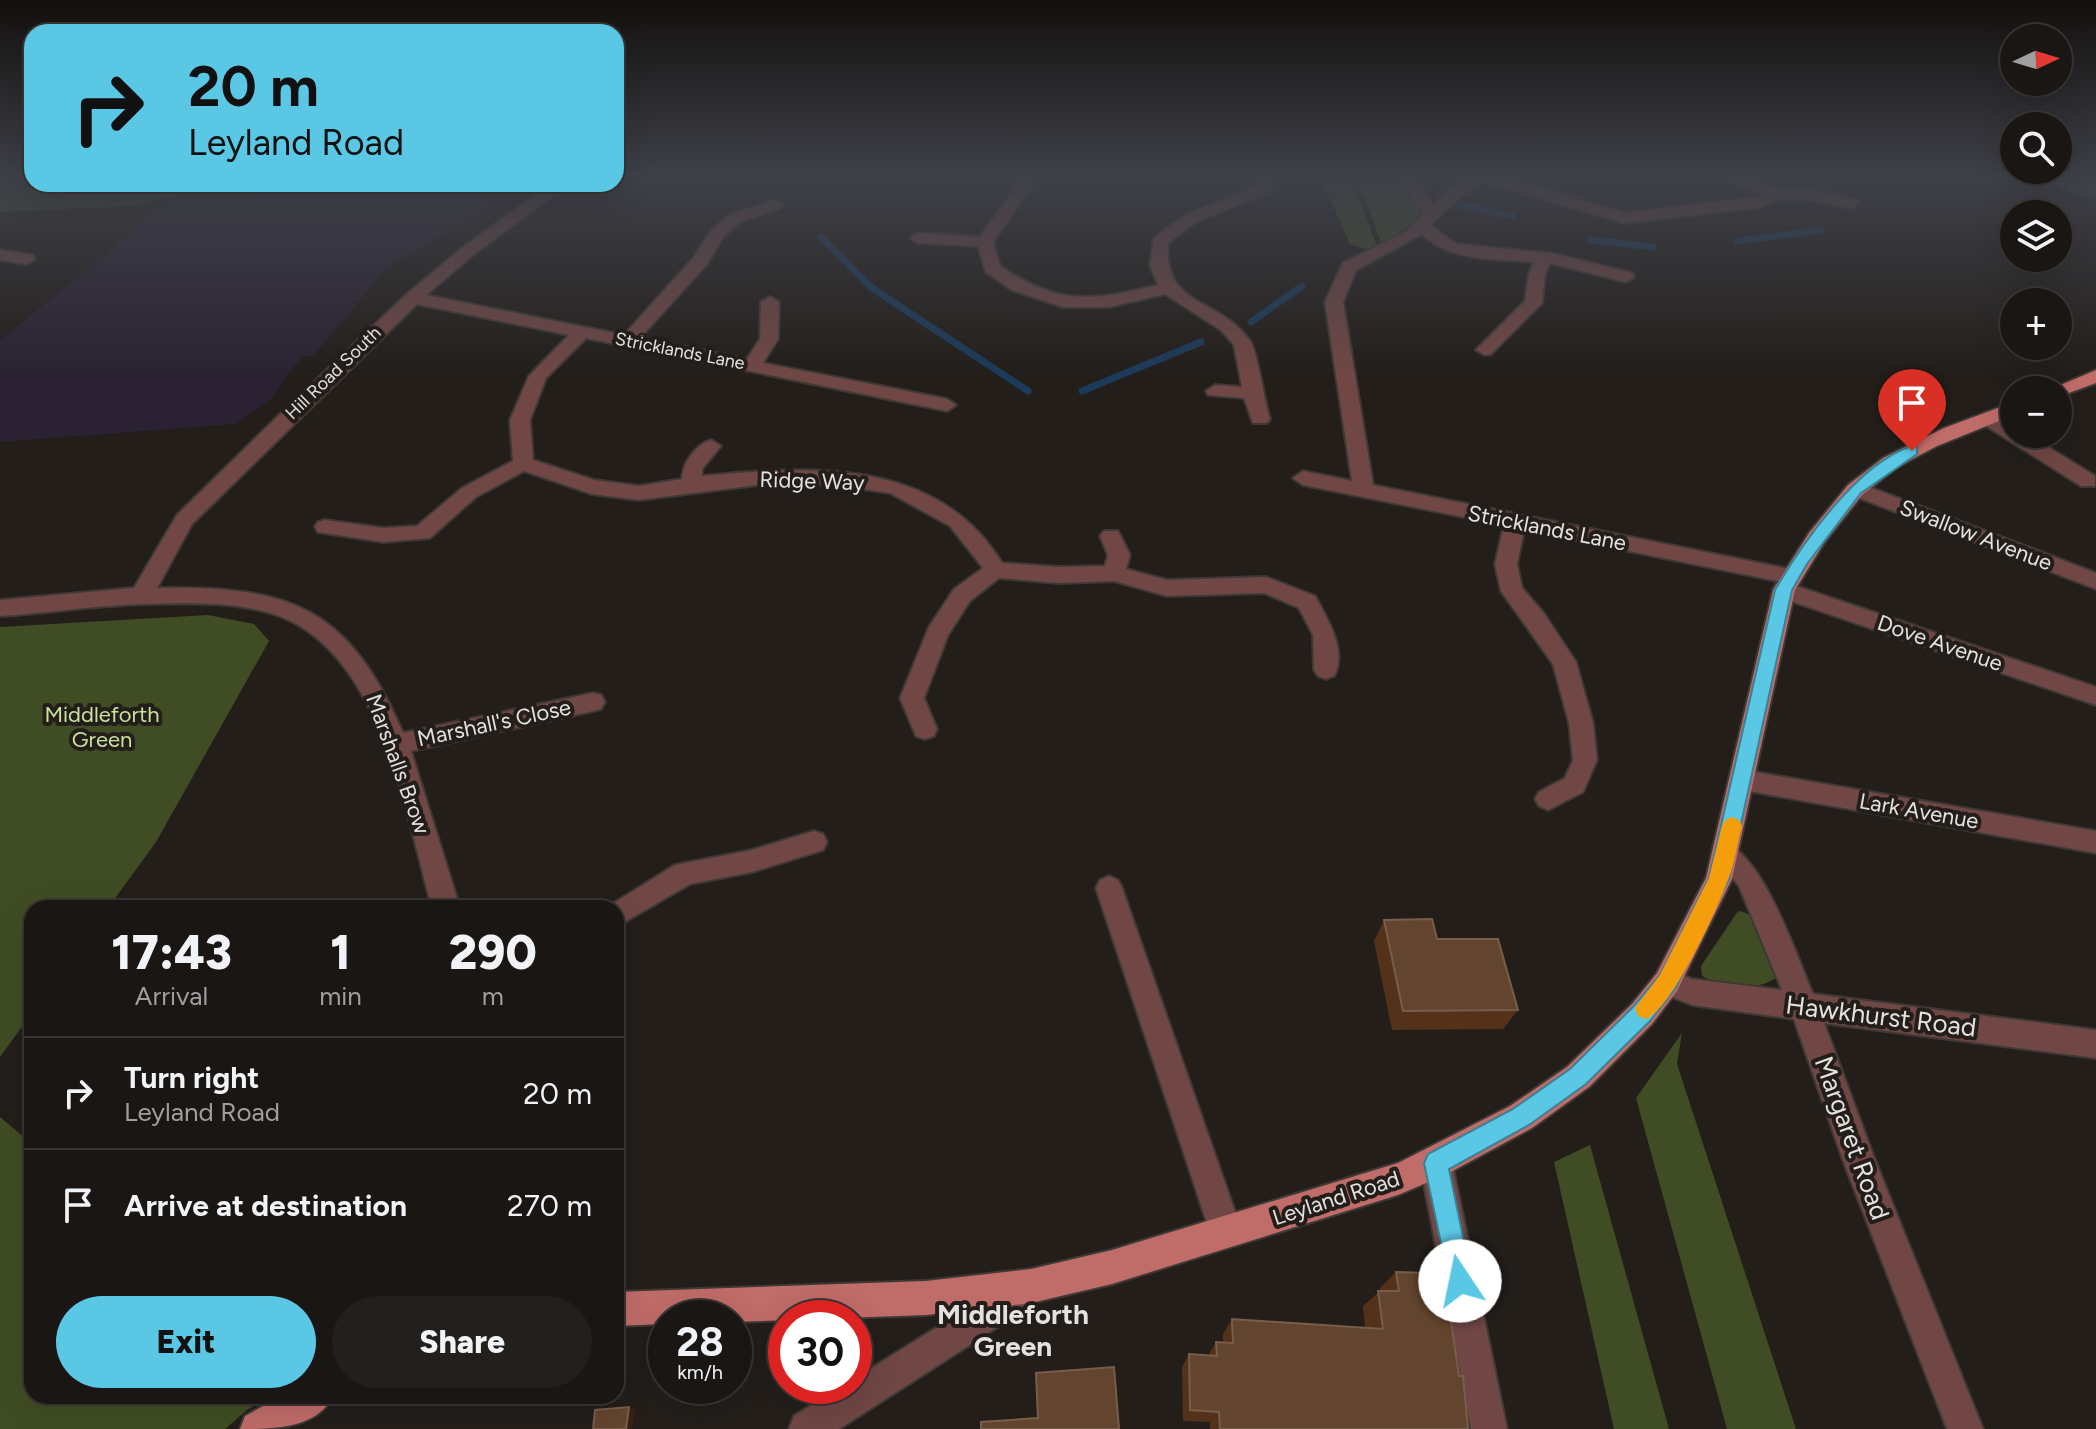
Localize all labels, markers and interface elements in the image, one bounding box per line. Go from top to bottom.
north arrow [2000,24,2072,96]
map controls [2000,24,2072,448]
text: 20 m [188,53,319,120]
icon: right [56,56,160,160]
button: search [2000,112,2072,184]
text: Leyland Road [188,121,404,164]
button: layers [2000,200,2072,272]
button: + [2000,288,2072,360]
street label: Hill Road South [281,322,385,424]
street label: Stricklands Lane [613,328,747,374]
pin [1878,369,1946,451]
button: − [2000,376,2072,448]
icon: arrive [1890,381,1934,425]
street label: Ridge Way [759,466,865,496]
street label: Swallow Avenue [1896,494,2056,576]
street label: Stricklands Lane [1465,499,1629,557]
street label: Dove Avenue [1874,609,2006,677]
street label: Marshalls Brow [360,690,436,838]
street label: Marshall's Close [415,694,573,752]
park label: Middleforth Green [44,701,160,753]
street label: Lark Avenue [1857,787,1981,835]
text: 17:43 [111,923,232,981]
text: 1 [330,923,351,981]
text: 290 [449,923,537,981]
text: Arrival [135,980,208,1012]
text: min [319,980,362,1012]
text: m [482,980,504,1012]
street label: Hawkhurst Road [1784,988,1978,1044]
street label: Margaret Road [1808,1052,1896,1224]
text: Turn right [124,1059,259,1096]
icon: right [56,1071,100,1115]
text: 20 m [523,1075,592,1112]
text: Leyland Road [124,1096,280,1128]
street label: Leyland Road [1269,1165,1403,1231]
icon: arrive [56,1183,100,1227]
text: Arrive at destination [124,1187,407,1224]
text: 270 m [507,1187,592,1224]
position arrow [1418,1239,1502,1323]
button: Exit [56,1296,316,1388]
button: Share [332,1296,592,1388]
district label: Middleforth Green [937,1297,1089,1363]
speed limit sign: 30 [768,1300,872,1404]
text: 28 [676,1318,724,1366]
text: km/h [677,1360,723,1384]

